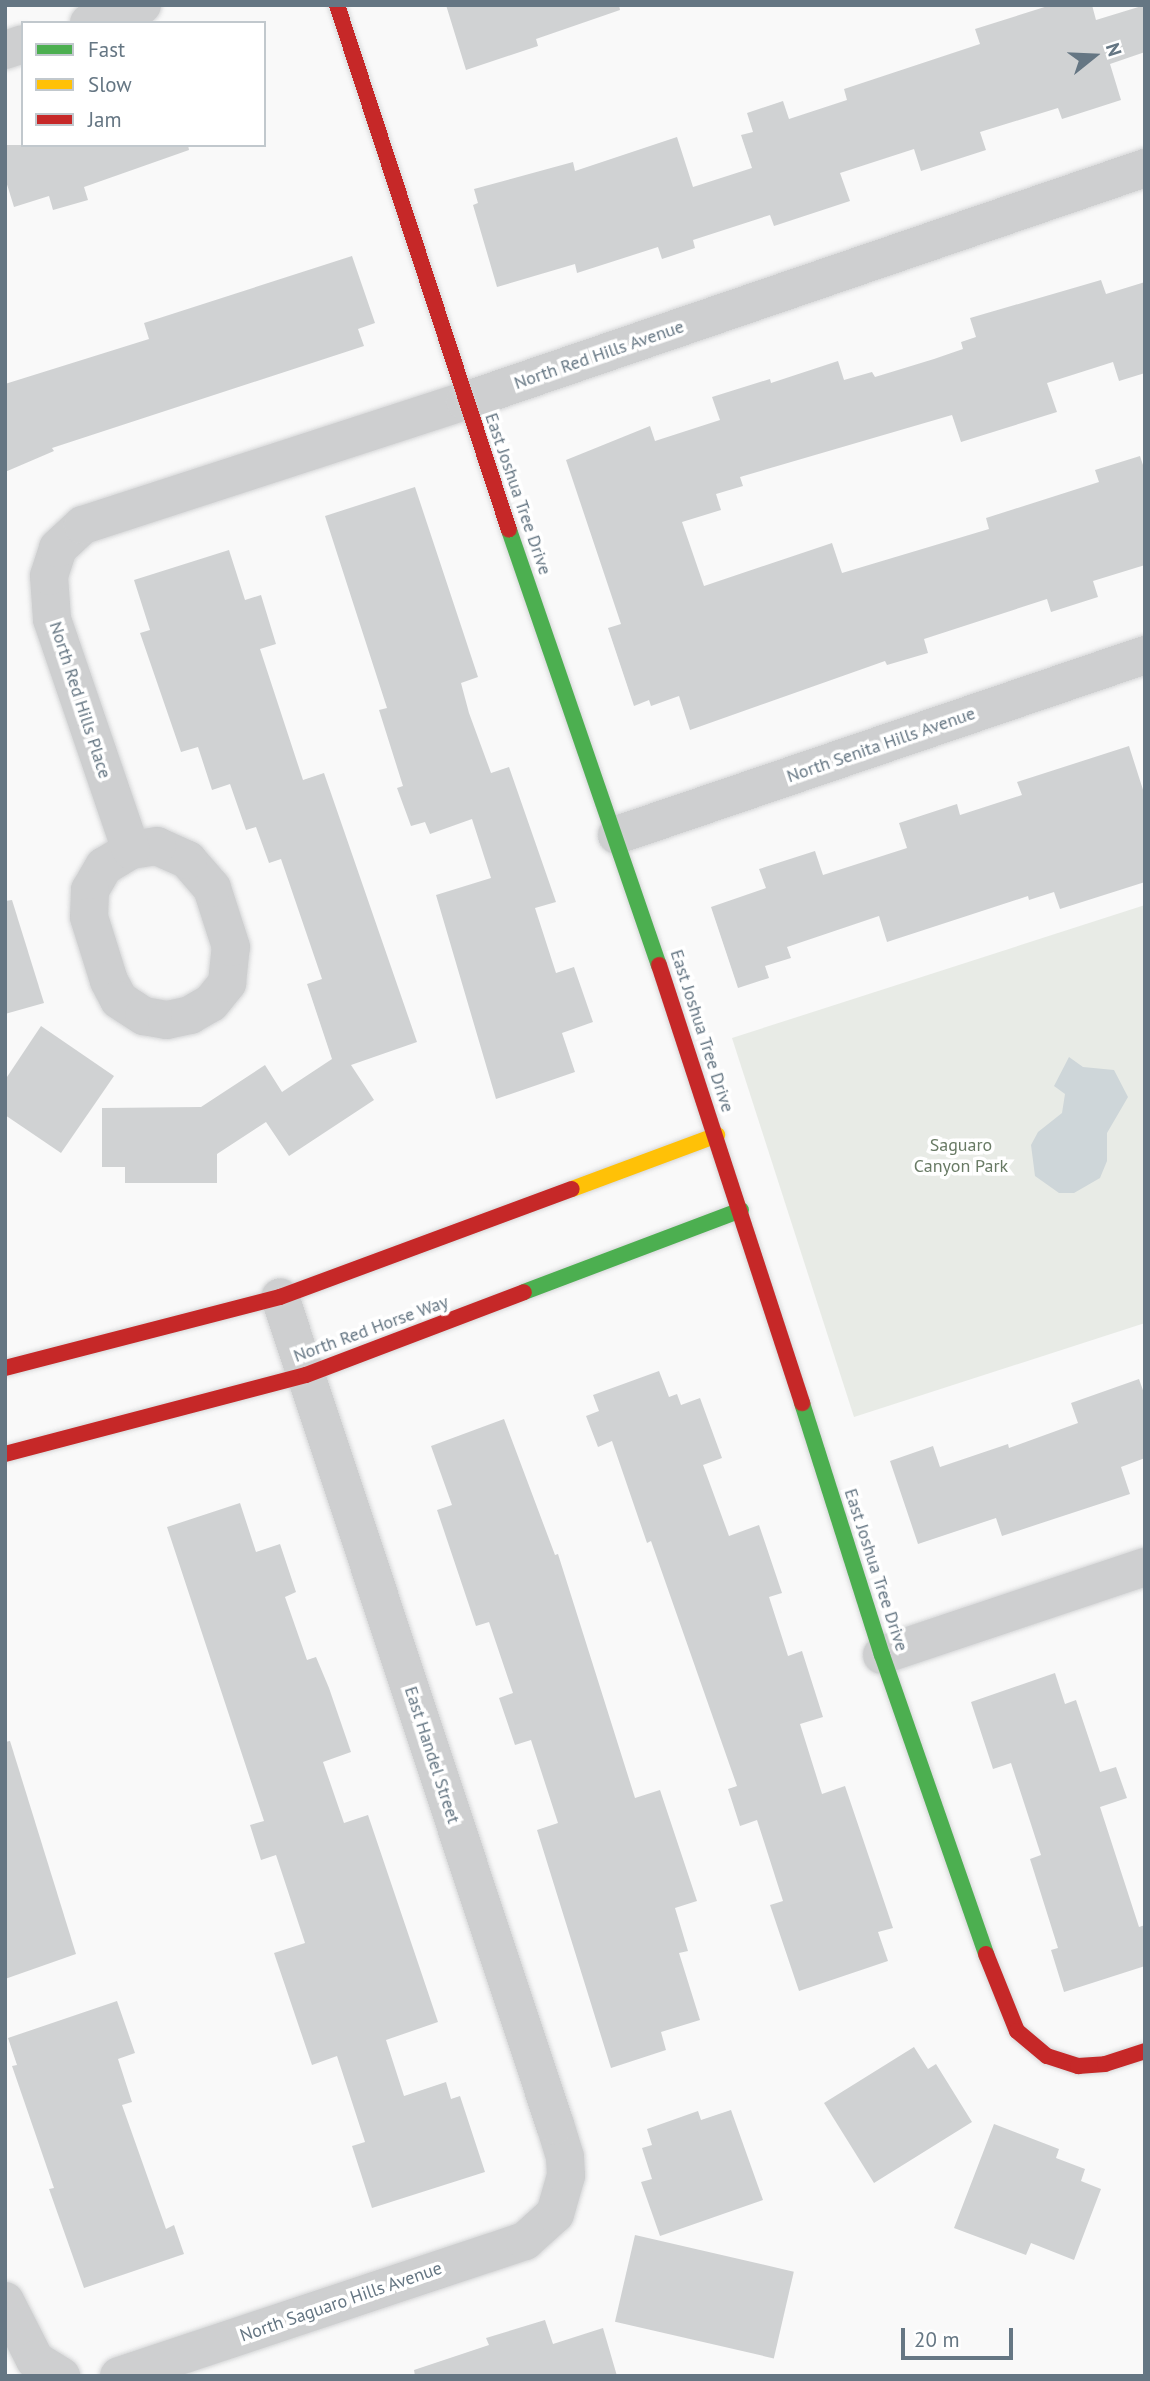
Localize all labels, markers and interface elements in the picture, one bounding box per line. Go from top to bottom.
legend [21,21,266,147]
north arrow [1059,21,1129,91]
text: Fast [88,36,125,63]
text: N [1101,40,1127,59]
text: Slow [88,71,132,98]
text: Jam [88,106,122,133]
street label: North Red Hills Avenue [511,316,687,394]
street label: East Joshua Tree Drive [480,410,556,578]
street label: North Red Hills Place [44,619,116,781]
street label: North Senita Hills Avenue [784,702,978,788]
street label: East Joshua Tree Drive [665,947,739,1115]
park label: Saguaro Canyon Park [914,1135,1008,1178]
street label: North Red Horse Way [290,1291,452,1367]
street label: East Joshua Tree Drive [839,1486,913,1654]
street label: East Handel Street [400,1684,464,1826]
street label: North Saguaro Hills Avenue [237,2257,445,2347]
scale bar [905,2314,1017,2358]
text: 20 m [914,2326,960,2353]

